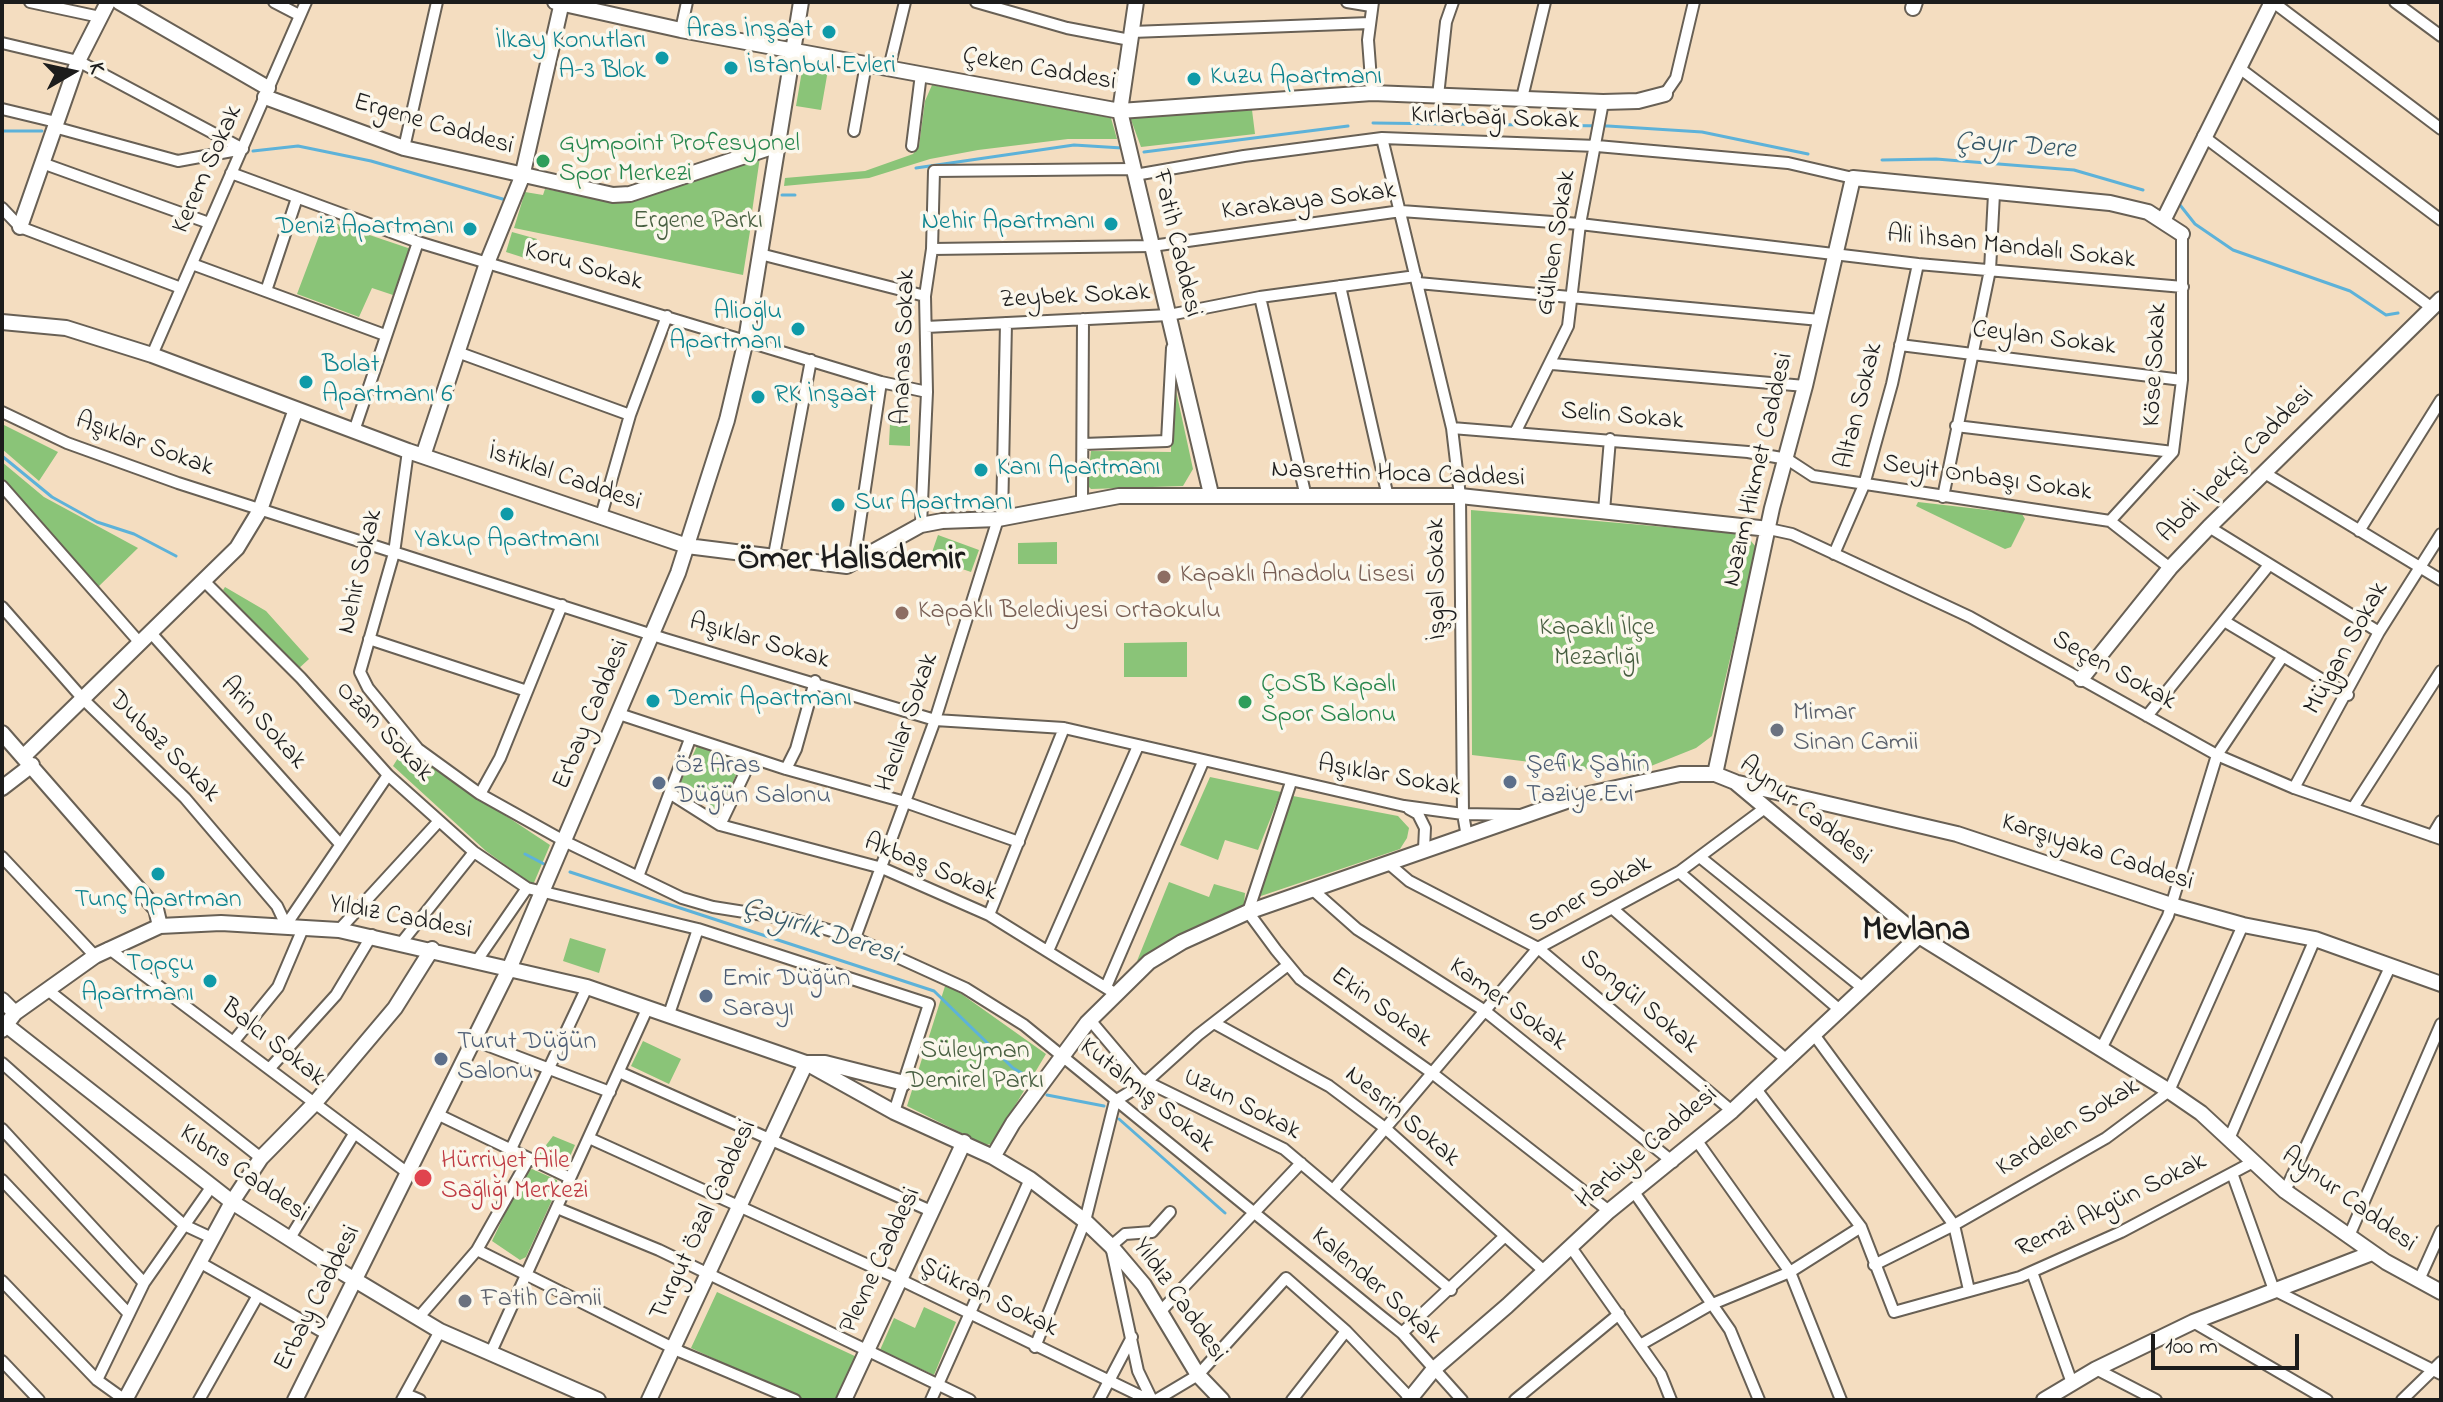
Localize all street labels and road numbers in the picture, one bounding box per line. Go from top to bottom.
street label: Çeken Caddesi [960,42,1118,100]
street label: Ergene Caddesi [349,88,517,164]
street label: Kerem Sokak [167,101,251,239]
street label: Kırlarbağı Sokak [1410,101,1580,139]
street label: Fatih Caddesi [1143,167,1207,321]
street label: Gülben Sokak [1531,168,1585,318]
street label: Karakaya Sokak [1220,177,1398,229]
street label: Ali İhsan Mandalı Sokak [1885,220,2137,278]
street label: Koru Sokak [520,236,646,300]
street label: Ananas Sokak [888,269,924,425]
street label: Zeybek Sokak [999,278,1151,318]
street label: Köse Sokak [2138,302,2176,428]
street label: Ceylan Sokak [1970,316,2118,364]
street label: Altan Sokak [1830,340,1892,472]
street label: Nazım Hikmet Caddesi [1718,350,1802,590]
street label: Abdi İpekçi Caddesi [2152,381,2322,551]
street label: Selin Sokak [1559,397,1685,439]
street label: Aşıklar Sokak [71,407,217,485]
street label: İstiklal Caddesi [483,438,645,520]
street label: Seyit Onbaşı Sokak [1880,450,2094,510]
street label: Nasrettin Hoca Caddesi [1271,456,1525,496]
street label: Nehir Sokak [333,507,391,637]
street label: İşgal Sokak [1422,518,1456,640]
street label: Müjgan Sokak [2299,577,2397,721]
street label: Aşıklar Sokak [685,608,833,678]
street label: Seçen Sokak [2045,625,2181,719]
street label: Erbay Caddesi [547,635,639,795]
street label: Hacılar Sokak [871,650,947,796]
street label: Arin Sokak [212,671,312,777]
street label: Ozan Sokak [327,676,439,790]
street label: Dubaz Sokak [101,686,225,810]
street label: Aşıklar Sokak [1315,750,1463,806]
street label: Aynur Caddesi [1731,751,1877,873]
street label: Karşıyaka Caddesi [1997,808,2197,900]
street label: Akbaş Sokak [859,828,1001,910]
street label: Soner Sokak [1524,850,1658,942]
street label: Yıldız Caddesi [326,890,474,948]
street label: Songül Sokak [1572,944,1704,1062]
street label: Kamer Sokak [1441,952,1573,1060]
street label: Ekin Sokak [1323,962,1437,1056]
street label: Balcı Sokak [213,993,331,1095]
street label: Kutalmış Sokak [1072,1033,1220,1161]
street label: Nesrin Sokak [1337,1061,1465,1175]
street label: Uzun Sokak [1177,1063,1305,1149]
street label: Kardelen Sokak [1992,1073,2146,1185]
street label: Harbiye Caddesi [1571,1081,1725,1217]
street label: Turgut Özal Caddesi [645,1116,765,1326]
street label: Kıbrıs Caddesi [172,1119,314,1231]
street label: Aynur Caddesi [2274,1141,2422,1261]
street label: Remzi Akgün Sokak [2012,1147,2212,1267]
street label: Plevne Caddesi [835,1183,929,1339]
street label: Erbay Caddesi [269,1221,369,1377]
street label: Kalender Sokak [1303,1222,1447,1352]
street label: Yıldız Caddesi [1124,1233,1232,1369]
street label: Şükran Sokak [914,1252,1062,1346]

